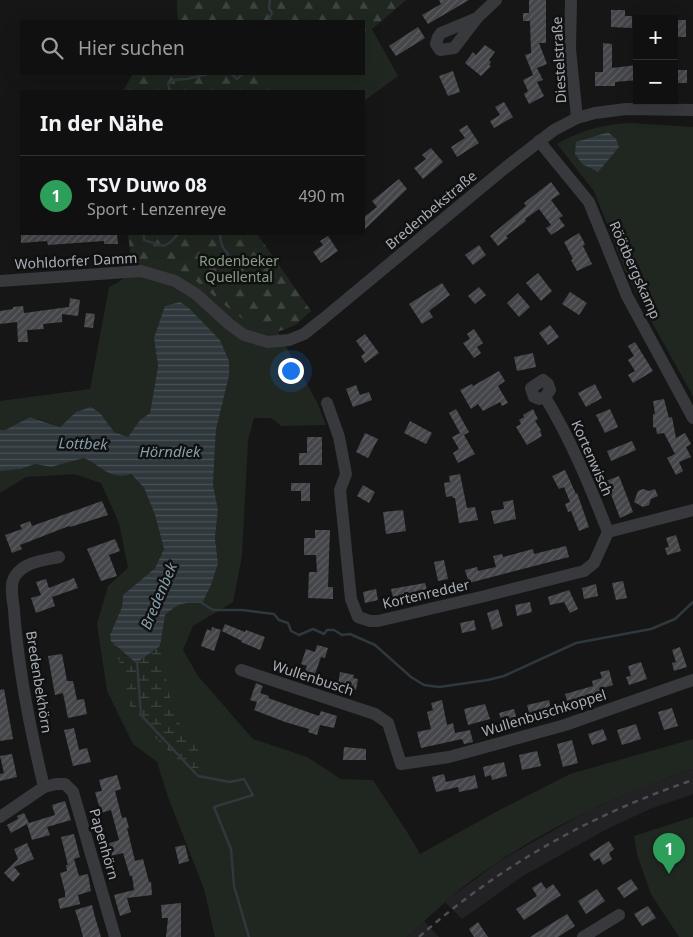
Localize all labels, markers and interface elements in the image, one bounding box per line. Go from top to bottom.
map controls [633,15,678,105]
button: + [633,15,678,60]
street label: Diestelstraße [547,16,570,104]
search box [20,20,365,75]
icon: search [38,34,66,62]
text: Hier suchen [78,35,185,61]
button: − [633,60,678,105]
text: In der Nähe [40,109,164,137]
street label: Bredenbekstraße [381,166,480,253]
text: TSV Duwo 08 [87,172,207,198]
text: 1 [51,185,61,207]
text: 490 m [298,185,345,207]
text: Sport · Lenzenreye [87,198,226,220]
street label: Röötbergskamp [605,218,666,322]
street label: Wohldorfer Damm [14,248,138,273]
park label: Rodenbeker Quellental [199,251,279,286]
your location [278,358,304,384]
street label: Kortenwisch [567,417,618,499]
water label: Lottbek [58,432,109,454]
water label: Hörndiek [140,441,201,461]
water label: Bredenbek [135,559,181,632]
street label: Kortenredder [380,574,472,613]
street label: Bredenbekhörn [22,629,57,734]
street label: Wullenbusch [270,655,356,700]
street label: Wullenbuschkoppel [479,685,608,741]
street label: Papenhörn [85,806,124,882]
pin: 1 [653,833,685,874]

